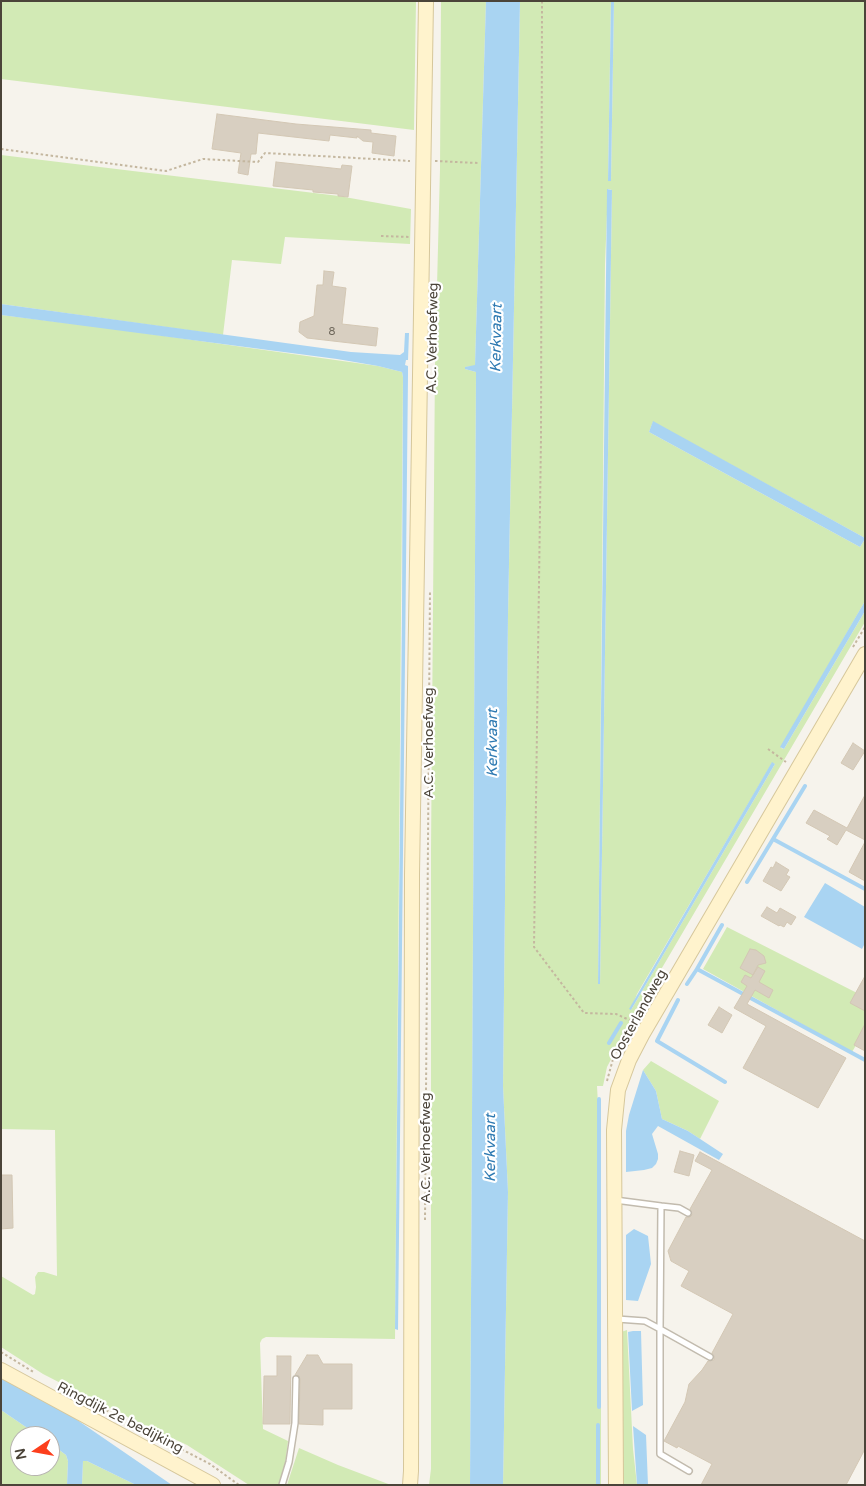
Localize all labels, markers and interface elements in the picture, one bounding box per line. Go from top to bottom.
street label: A.C. Verhoefweg [424,282,442,394]
water label: Kerkvaart [487,304,507,372]
house number: 8 [329,325,335,339]
street label: A.C. Verhoefweg [421,687,437,799]
water label: Kerkvaart [484,709,502,777]
street label: Oosterlandweg [607,967,671,1063]
street label: A.C. Verhoefweg [418,1092,434,1204]
water label: Kerkvaart [482,1114,500,1182]
street label: Ringdijk 2e bedijking [54,1379,186,1457]
north arrow [10,1426,60,1476]
text: N [11,1447,30,1461]

